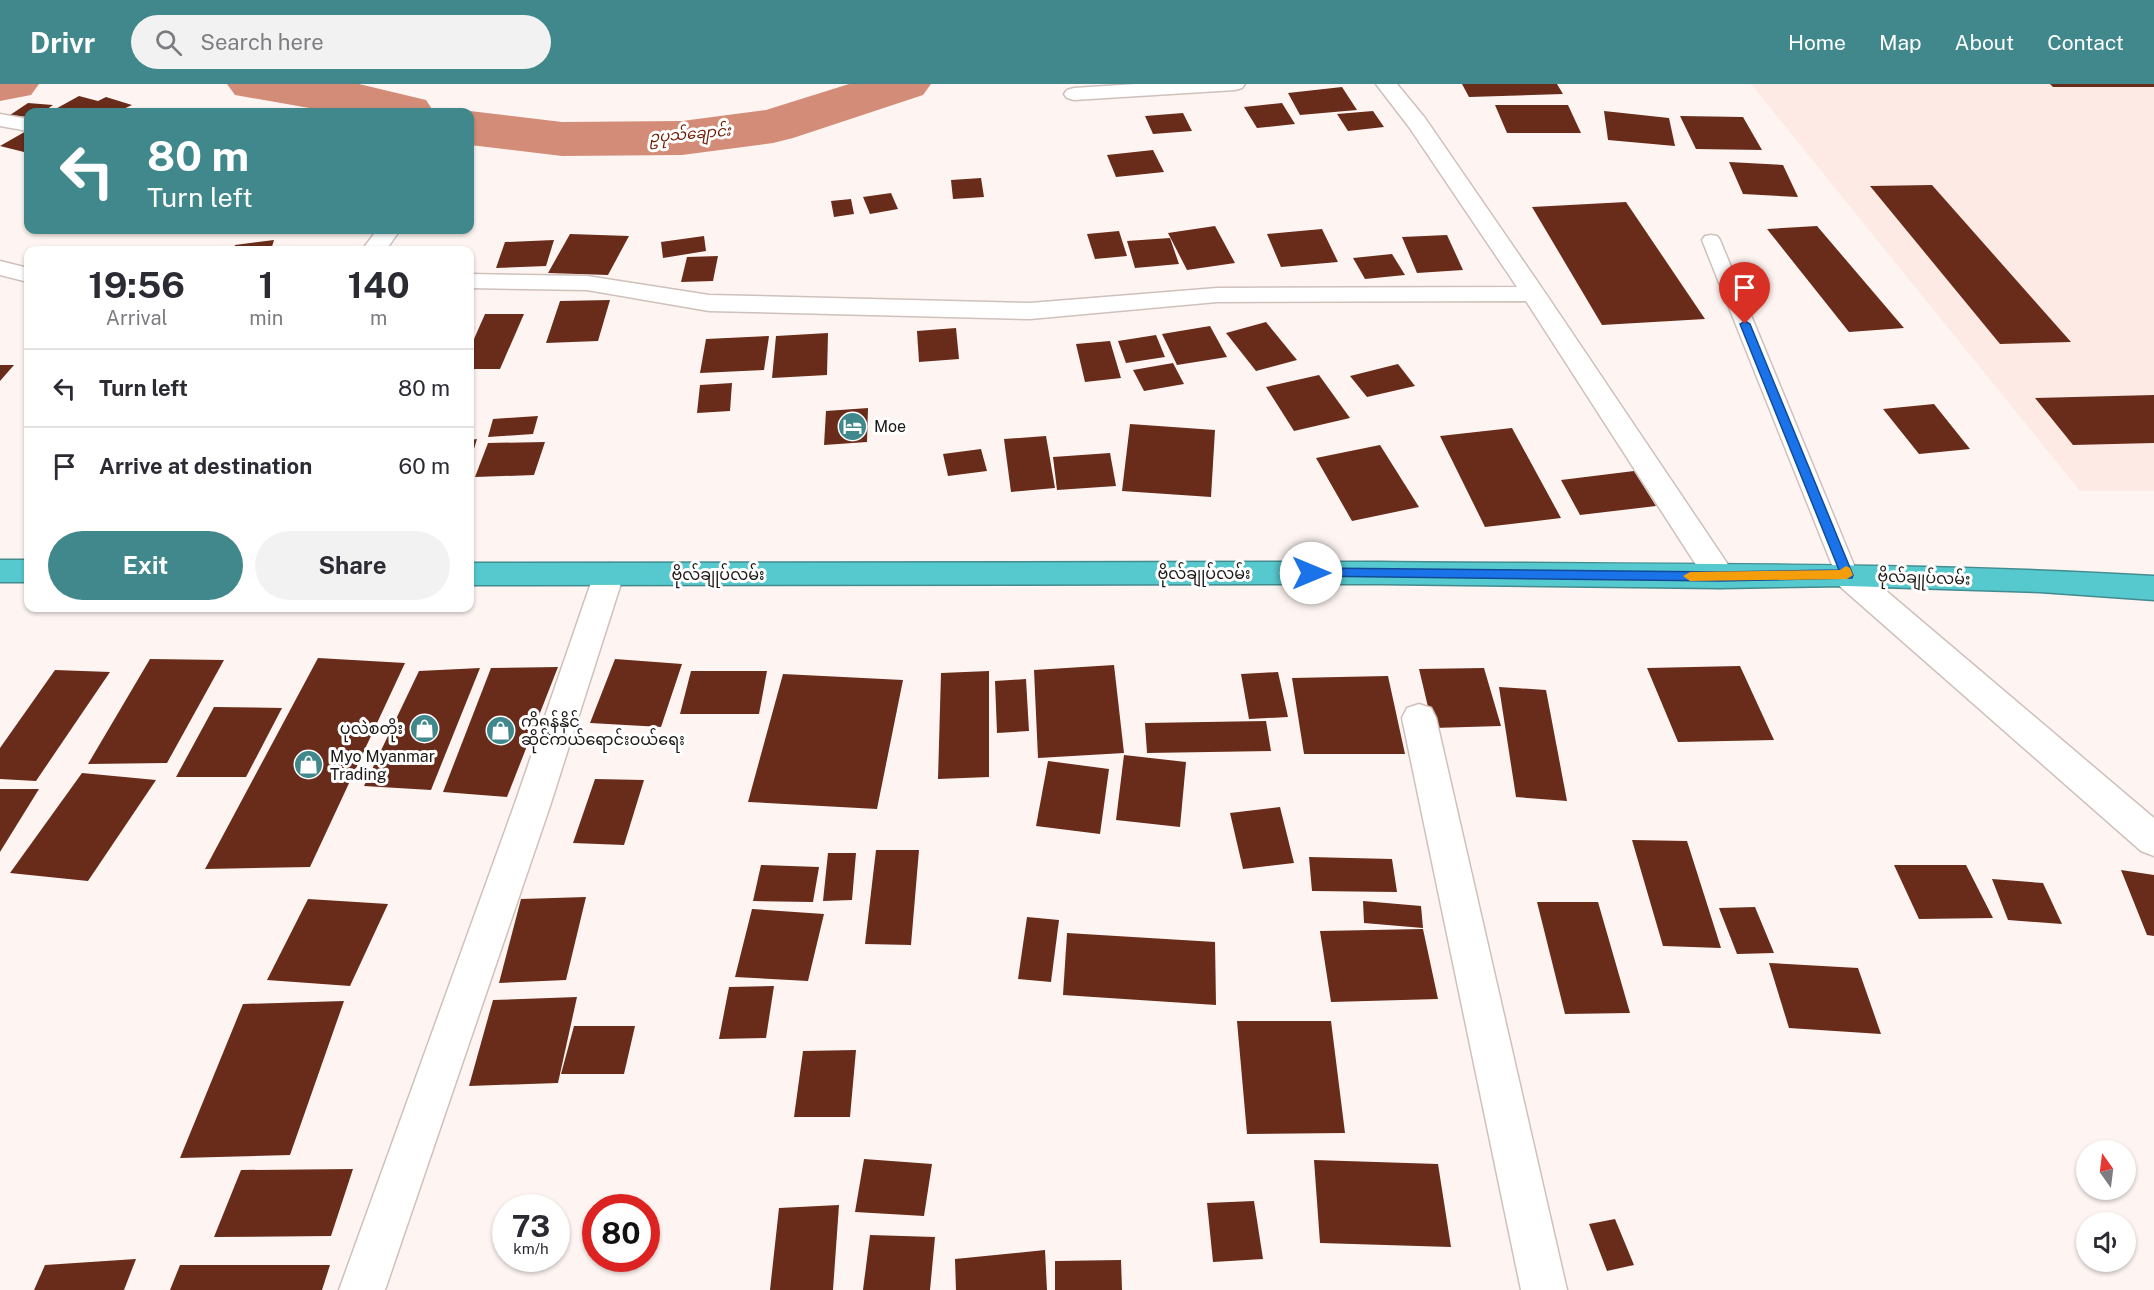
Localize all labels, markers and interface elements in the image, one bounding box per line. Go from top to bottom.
search box [131,15,551,69]
text: Drivr [30,26,95,59]
icon: search [152,26,185,59]
text: Search here [200,29,324,55]
text: Home [1788,30,1846,55]
text: Map [1879,30,1922,55]
text: About [1955,30,2014,55]
text: Contact [2047,30,2124,55]
water label: ဥပုသ်ချောင်း [648,119,733,150]
text: 80 m [147,131,249,180]
icon: left [48,132,126,210]
text: Turn left [147,181,253,213]
pin [1719,262,1770,324]
text: 19:56 [88,264,185,306]
text: 1 [259,264,274,306]
text: 140 [348,264,410,306]
icon: arrive [1728,271,1761,304]
text: Arrival [106,306,168,330]
text: min [249,306,283,330]
text: m [370,306,387,330]
icon: left [48,372,81,405]
text: Turn left [99,375,188,401]
text: 80 m [398,375,450,401]
hotel icon: Moe [837,410,869,442]
place label: Moe [874,417,906,436]
icon: arrive [48,450,81,483]
text: Arrive at destination [99,453,312,479]
text: 60 m [399,453,450,479]
button: Exit [48,531,243,600]
button: Share [255,531,450,600]
position arrow [1279,541,1343,605]
street label: ဗိုလ်ချုပ်လမ်း [1157,562,1251,588]
street label: ဗိုလ်ချုပ်လမ်း [671,563,765,589]
street label: ဗိုလ်ချုပ်လမ်း [1877,564,1971,594]
place label: ကိုရန်နိုင် ဆိုင်ကယ်ရောင်းဝယ်ရေး [521,710,685,754]
shop icon: ပုလဲစတိုး [408,712,440,744]
shop icon: ကိုရန်နိုင် ဆိုင်ကယ်ရောင်းဝယ်ရေး [484,714,516,746]
place label: ပုလဲစတိုး [340,718,403,743]
place label: Myo Myanmar Trading [330,747,435,784]
shop icon: Myo Myanmar Trading [293,749,325,781]
north arrow [2076,1140,2136,1200]
map controls [2076,1140,2136,1272]
speed limit sign: 80 [582,1194,660,1272]
text: 73 [512,1208,550,1244]
button: sound [2076,1212,2136,1272]
text: km/h [513,1240,549,1257]

